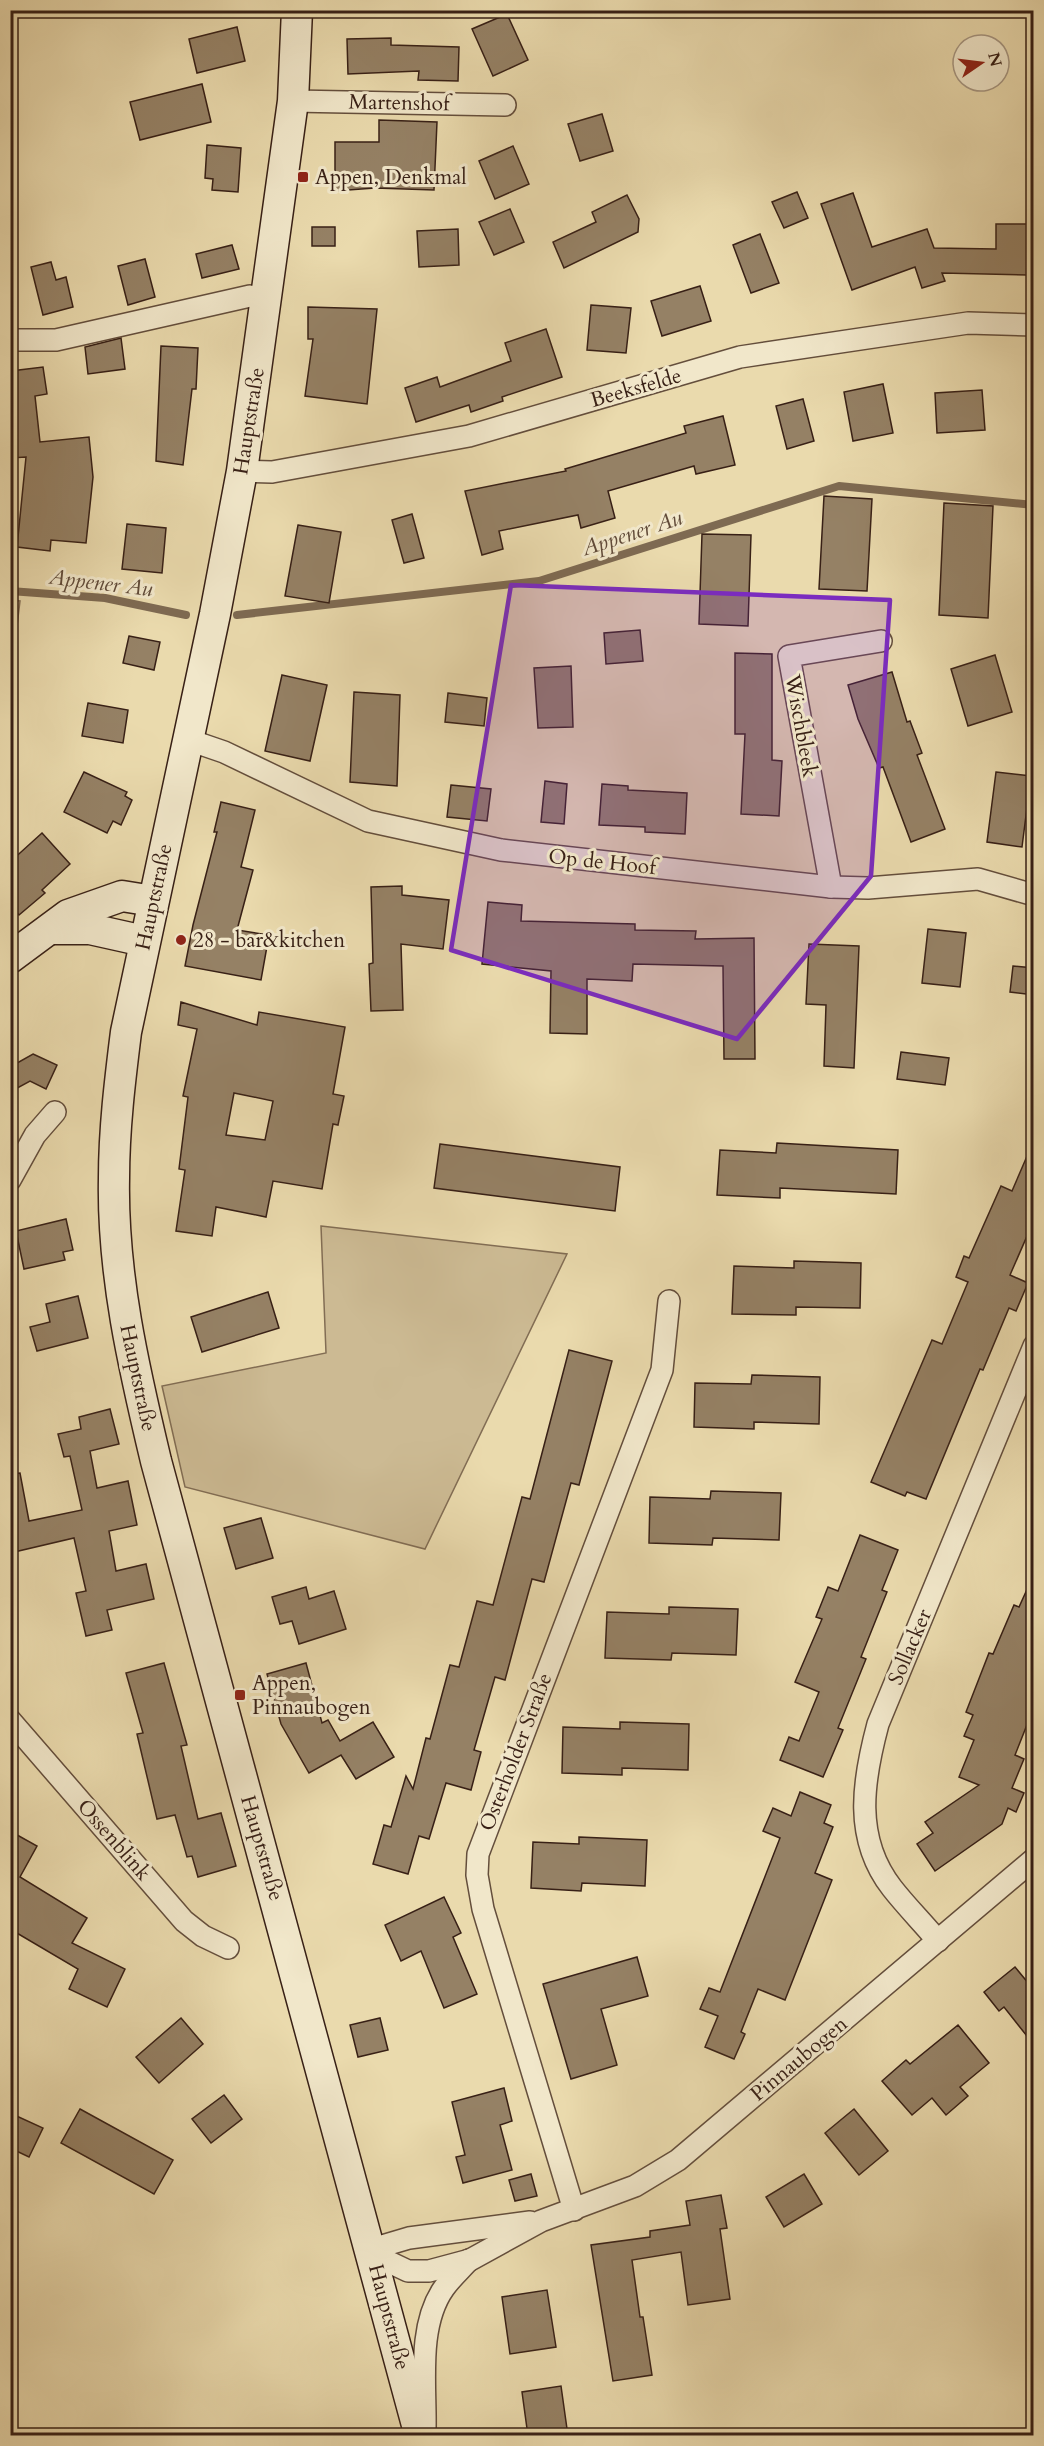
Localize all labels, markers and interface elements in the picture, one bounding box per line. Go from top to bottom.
north arrow [951,33,1011,93]
text: N [982,50,1007,69]
street label: Martenshof [348,88,453,118]
place label: Appen, Denkmal [315,163,467,192]
marker: Appen, Denkmal [296,170,310,184]
street label: Beeksfelde [587,361,685,415]
street label: Hauptstraße [226,365,272,477]
water label: Appener Au [577,503,686,564]
water label: Appener Au [46,562,155,604]
street label: Wischbleek [778,671,824,781]
street label: Hauptstraße [129,841,179,953]
street label: Op de Hoof [547,842,661,882]
place label: 28 - bar&kitchen [193,926,345,955]
marker: 28 - bar&kitchen [174,933,188,947]
street label: Hauptstraße [113,1322,163,1434]
street label: Sollacker [881,1604,939,1689]
place label: Appen, Pinnaubogen [252,1669,371,1722]
street label: Osterholder Straße [473,1669,559,1835]
marker: Appen, Pinnaubogen [233,1688,247,1702]
street label: Hauptstraße [233,1792,291,1904]
street label: Ossenblink [70,1793,158,1888]
street label: Pinnaubogen [744,2010,854,2108]
street label: Hauptstraße [361,2261,417,2373]

